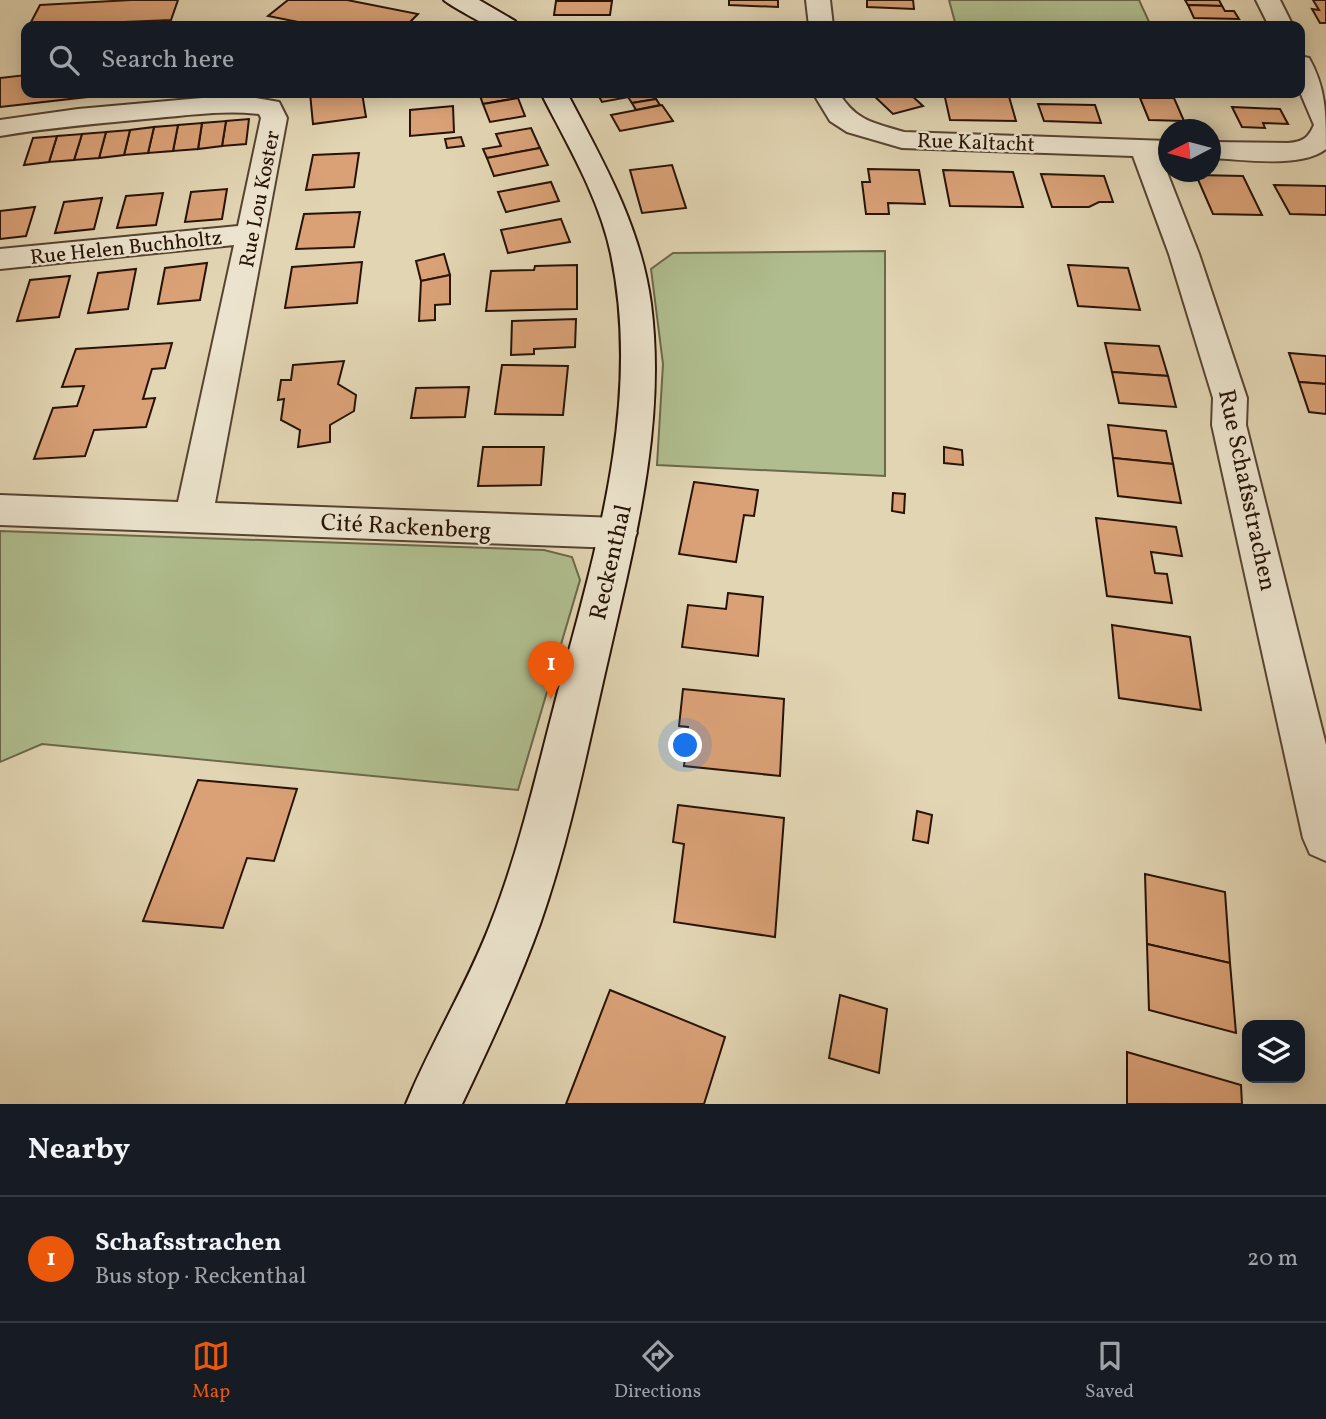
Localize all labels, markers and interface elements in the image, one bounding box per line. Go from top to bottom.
search box [21,21,1305,98]
icon: search [45,41,83,79]
text: Search here [101,42,234,78]
north arrow [1158,119,1221,182]
street label: Rue Kaltacht [917,127,1035,160]
street label: Rue Lou Koster [233,128,288,270]
street label: Rue Helen Buchholtz [29,224,224,273]
street label: Rue Schafsstrachen [1208,387,1284,594]
street label: Reckenthal [582,501,642,624]
street label: Cité Rackenberg [320,507,492,549]
pin: 1 [528,641,574,699]
your location [668,728,702,762]
map controls [1242,1020,1305,1083]
button: layers [1242,1020,1305,1083]
text: Nearby [28,1129,130,1171]
text: Schafsstrachen [95,1225,282,1261]
text: 1 [46,1243,56,1275]
text: 20 m [1247,1243,1298,1275]
text: Bus stop · Reckenthal [95,1261,306,1293]
tab: Map [192,1337,230,1405]
tab: Directions [614,1337,701,1405]
tab: Saved [1085,1337,1134,1405]

